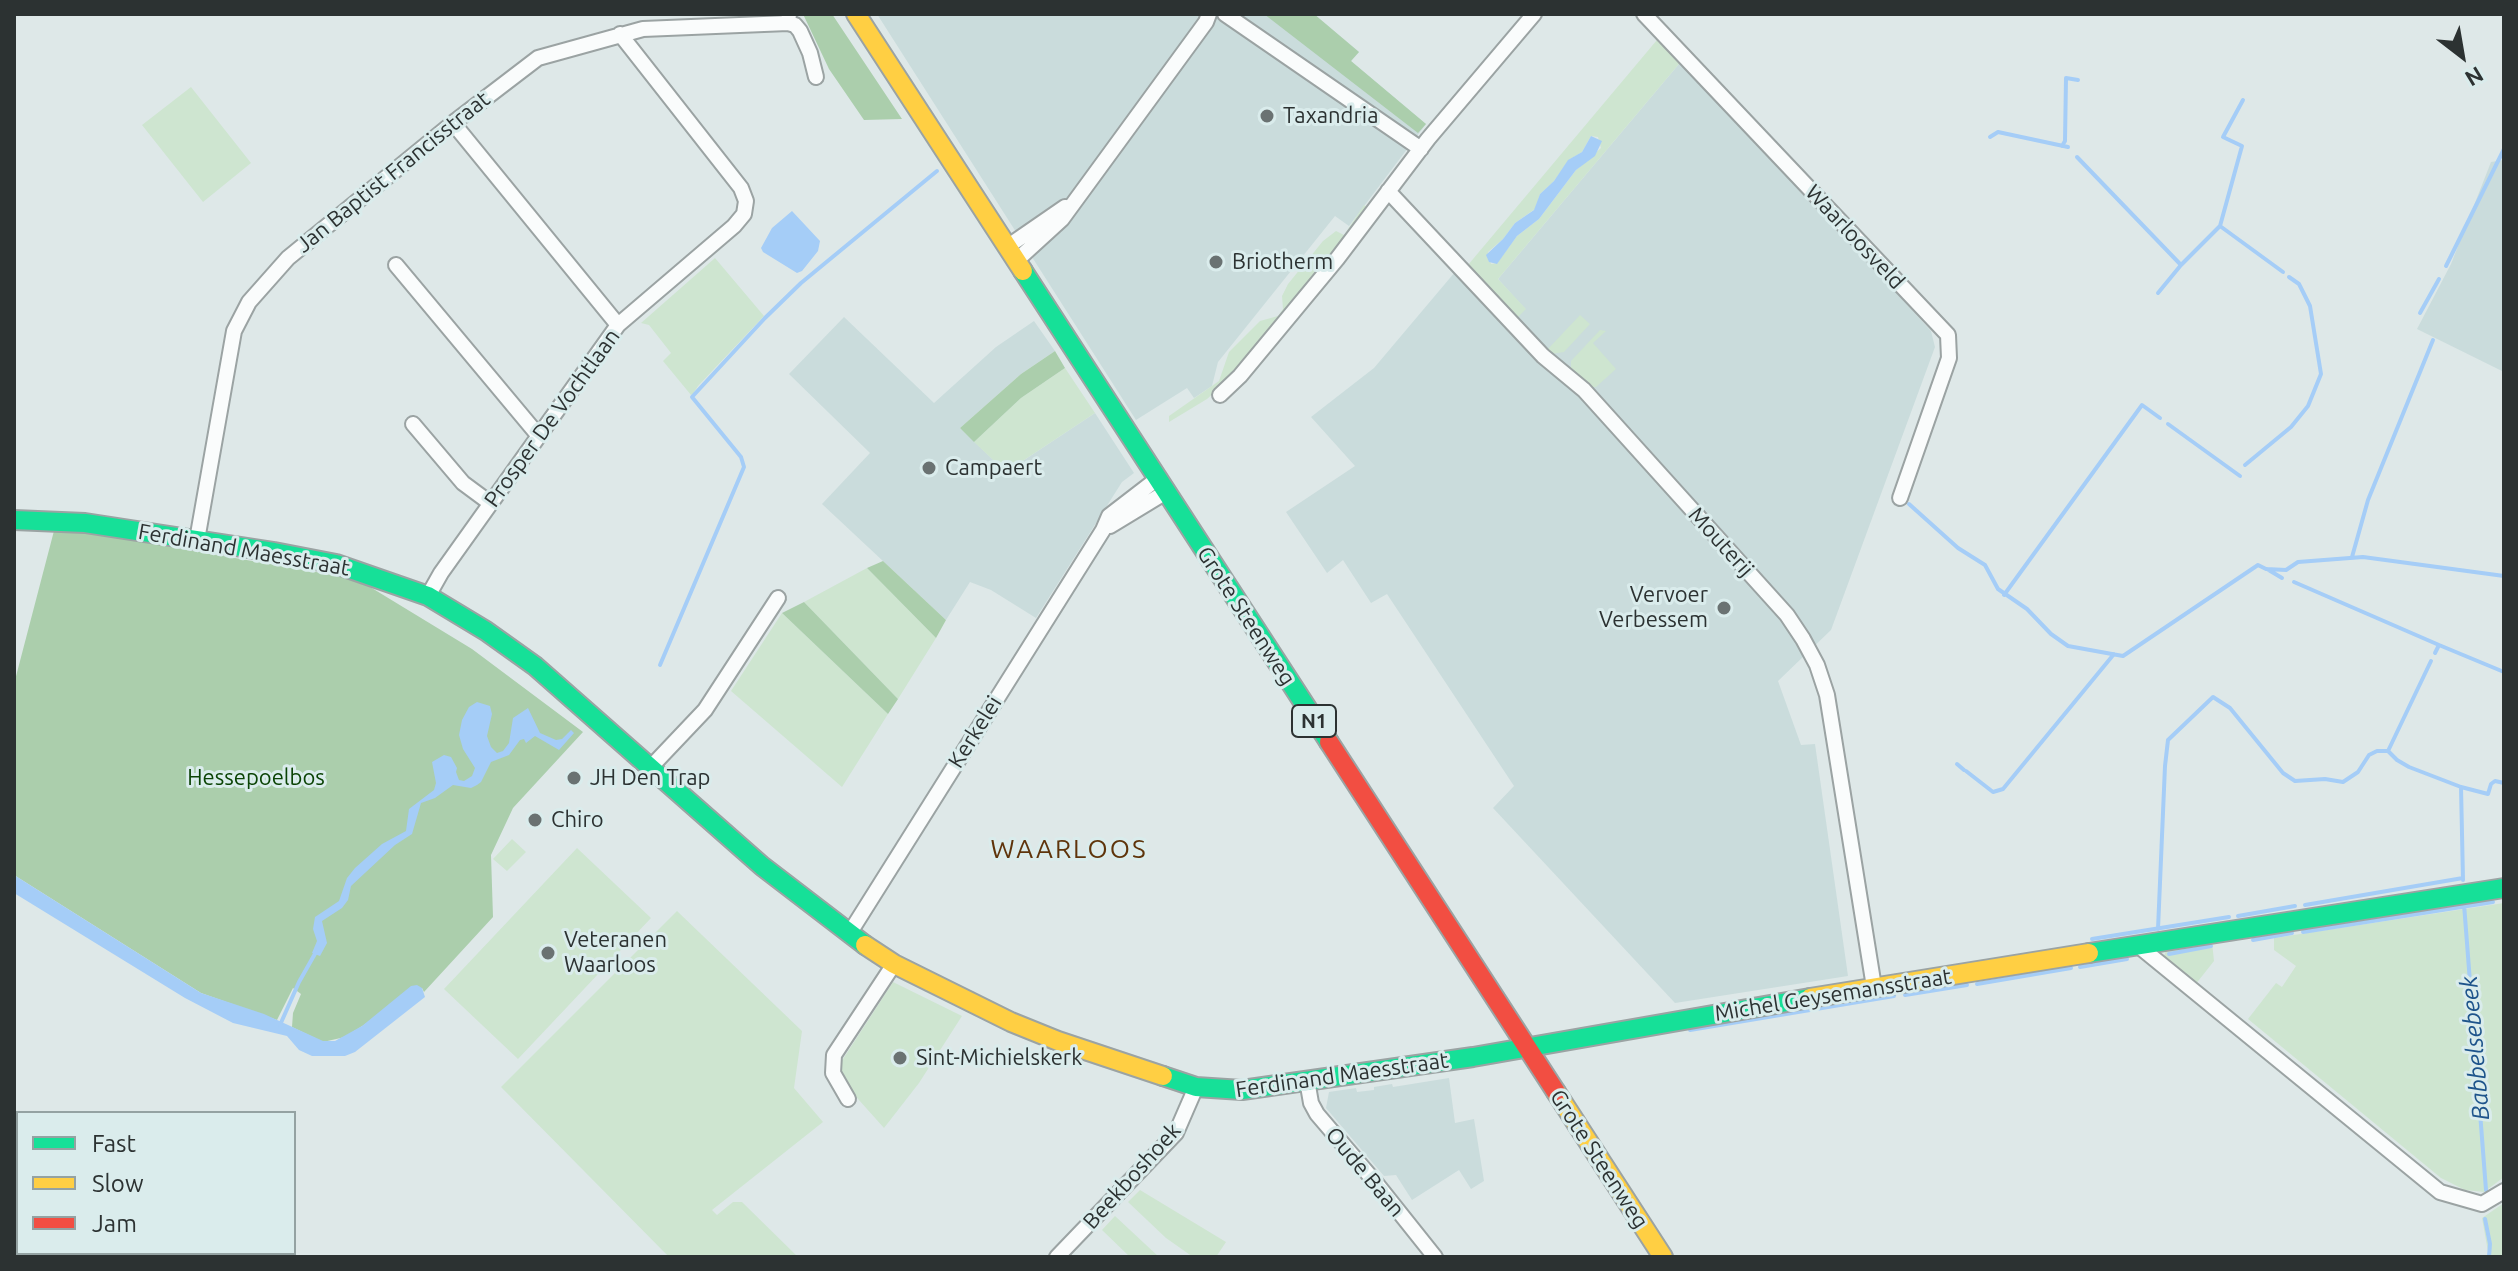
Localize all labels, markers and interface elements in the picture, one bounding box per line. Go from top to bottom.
north arrow [2422,16,2502,96]
text: N [2461,62,2488,92]
street label: Jan Baptist Francisstraat [291,86,495,258]
place label: Taxandria [1283,103,1378,129]
marker: Taxandria [1258,107,1276,125]
street label: Waarloosveld [1800,179,1910,295]
place label: Briotherm [1232,249,1333,275]
marker: Briotherm [1207,253,1225,271]
street label: Prosper De Vochtlaan [479,324,625,512]
place label: Campaert [945,455,1042,481]
marker: Campaert [920,459,938,477]
street label: Mouterij [1683,502,1759,582]
street label: Ferdinand Maesstraat [136,518,352,582]
street label: Grote Steenweg [1191,542,1301,690]
place label: Vervoer Verbessem [1599,582,1708,634]
marker: Vervoer Verbessem [1715,599,1733,617]
street label: Kerkelei [943,691,1007,773]
road number: N1 [1292,705,1336,737]
park label: Hessepoelbos [187,765,325,791]
place label: JH Den Trap [590,765,710,791]
marker: JH Den Trap [565,769,583,787]
place label: Chiro [551,807,604,833]
marker: Chiro [526,811,544,829]
district label: WAARLOOS [991,833,1147,865]
place label: Veteranen Waarloos [564,927,667,978]
marker: Veteranen Waarloos [539,944,557,962]
street label: Michel Geysemansstraat [1713,963,1953,1027]
water label: Babbelsebeek [2454,975,2496,1121]
place label: Sint-Michielskerk [916,1045,1082,1071]
street label: Ferdinand Maesstraat [1234,1047,1450,1103]
marker: Sint-Michielskerk [891,1049,909,1067]
street label: Grote Steenweg [1544,1085,1654,1233]
legend [16,1111,296,1255]
street label: Beekboshoek [1078,1118,1186,1234]
street label: Oude Baan [1320,1122,1410,1222]
text: Fast [92,1130,136,1157]
text: Slow [92,1170,144,1197]
text: Jam [92,1210,137,1237]

